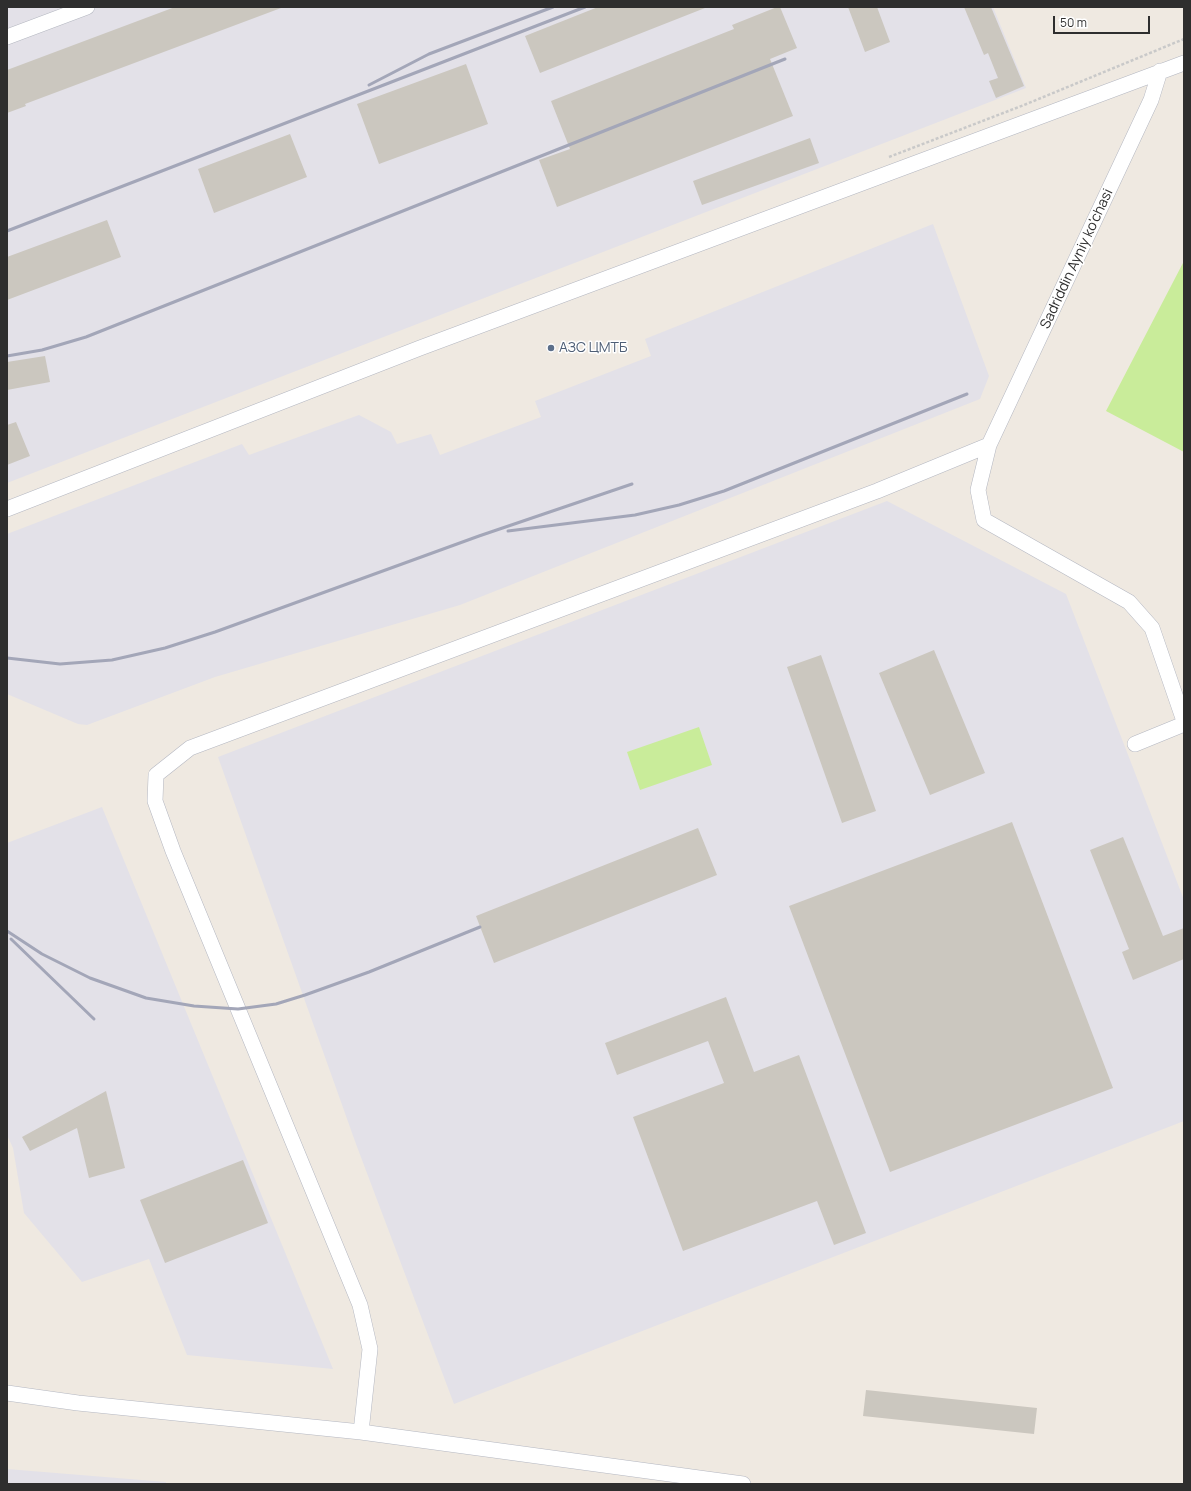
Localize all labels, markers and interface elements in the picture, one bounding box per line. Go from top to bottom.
scale bar [1055,8,1152,34]
text: 50 m [1060,14,1087,31]
street label: Sadriddin Ayniy ko'chasi [1037,186,1117,332]
place label: АЗС ЦМТБ [559,340,627,356]
marker: АЗС ЦМТБ [546,343,556,353]

